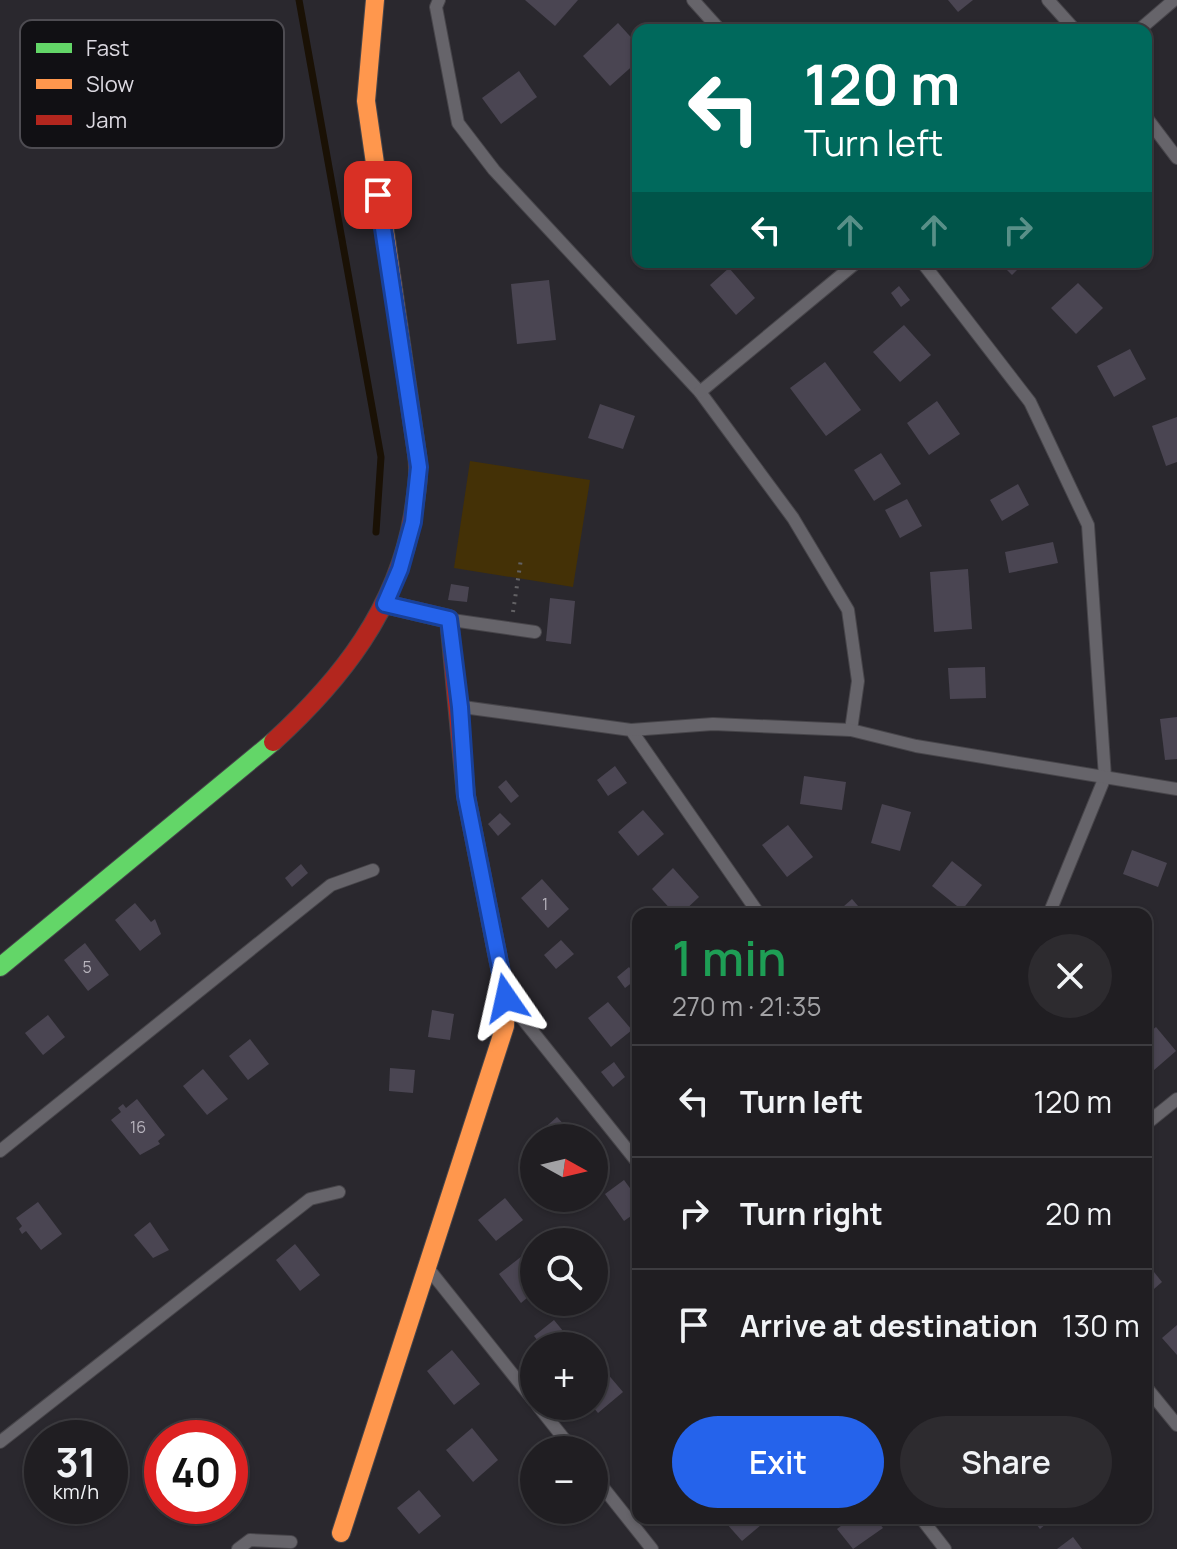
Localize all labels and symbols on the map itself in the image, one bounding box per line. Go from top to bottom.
legend [20,20,284,148]
text: Fast [86,33,129,63]
text: Slow [86,69,134,99]
text: Jam [86,105,127,135]
pin [344,161,412,229]
house number: 1 [542,893,548,915]
house number: 5 [82,956,92,978]
position arrow [464,956,548,1040]
house number: 16 [130,1116,146,1138]
north arrow [520,1124,608,1212]
speed limit sign: 40 [144,1420,248,1524]

